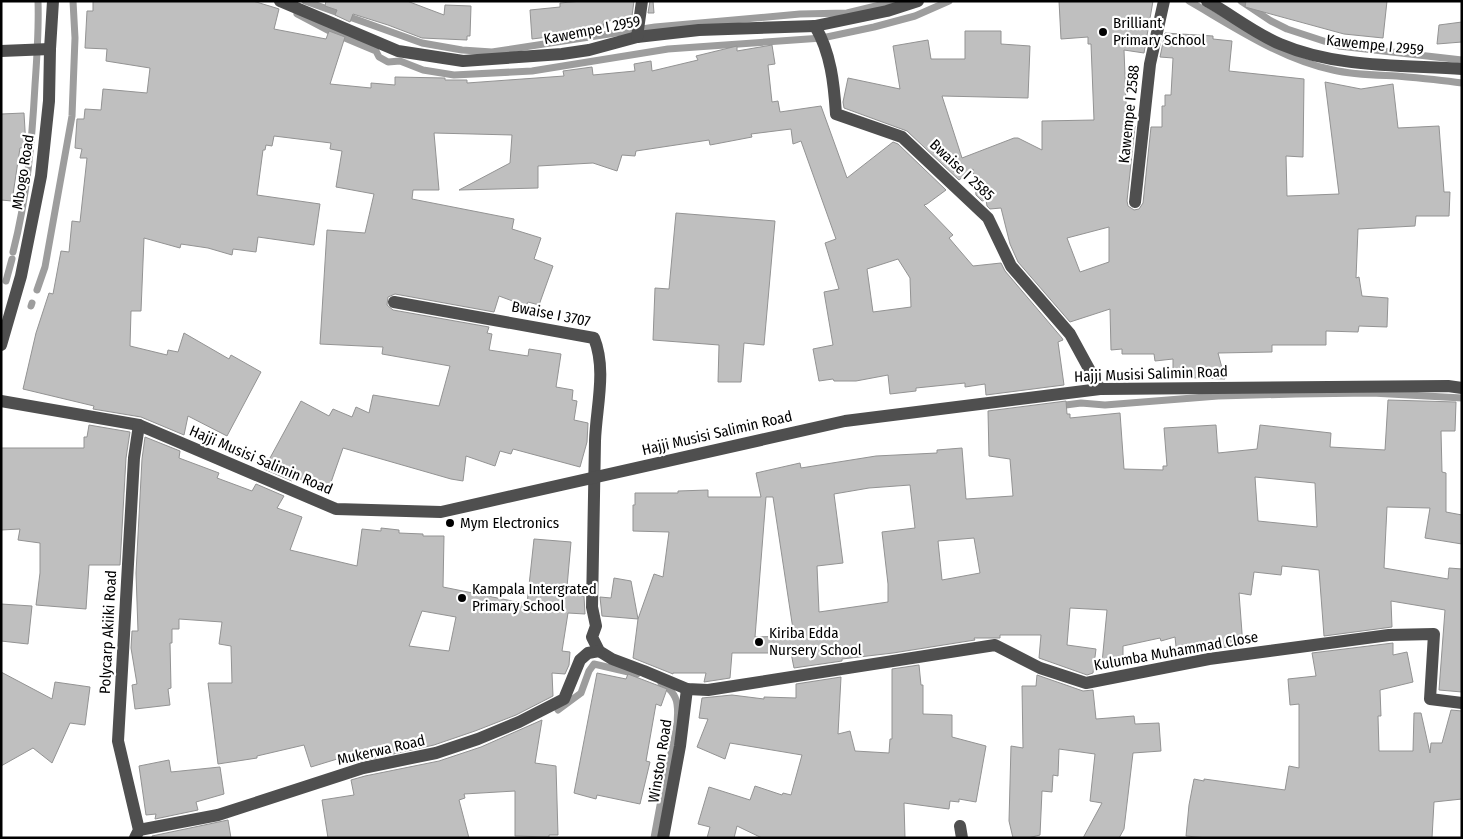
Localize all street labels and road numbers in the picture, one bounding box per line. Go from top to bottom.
street label: Kawempe I 2959 [542,12,642,48]
street label: Kawempe I 2959 [1325,31,1425,59]
street label: Kawempe I 2588 [1115,64,1143,164]
street label: Mbogo Road [8,133,38,211]
street label: Bwaise I 2585 [926,136,998,204]
street label: Bwaise I 3707 [510,298,592,330]
street label: Hajji Musisi Salimin Road [1074,362,1228,386]
street label: Hajji Musisi Salimin Road [640,407,794,459]
street label: Hajji Musisi Salimin Road [187,422,335,498]
street label: Polycarp Akiiki Road [96,570,120,694]
street label: Kulumba Muhammad Close [1092,628,1260,674]
street label: Winston Road [645,718,675,804]
street label: Mukerwa Road [335,731,427,769]

